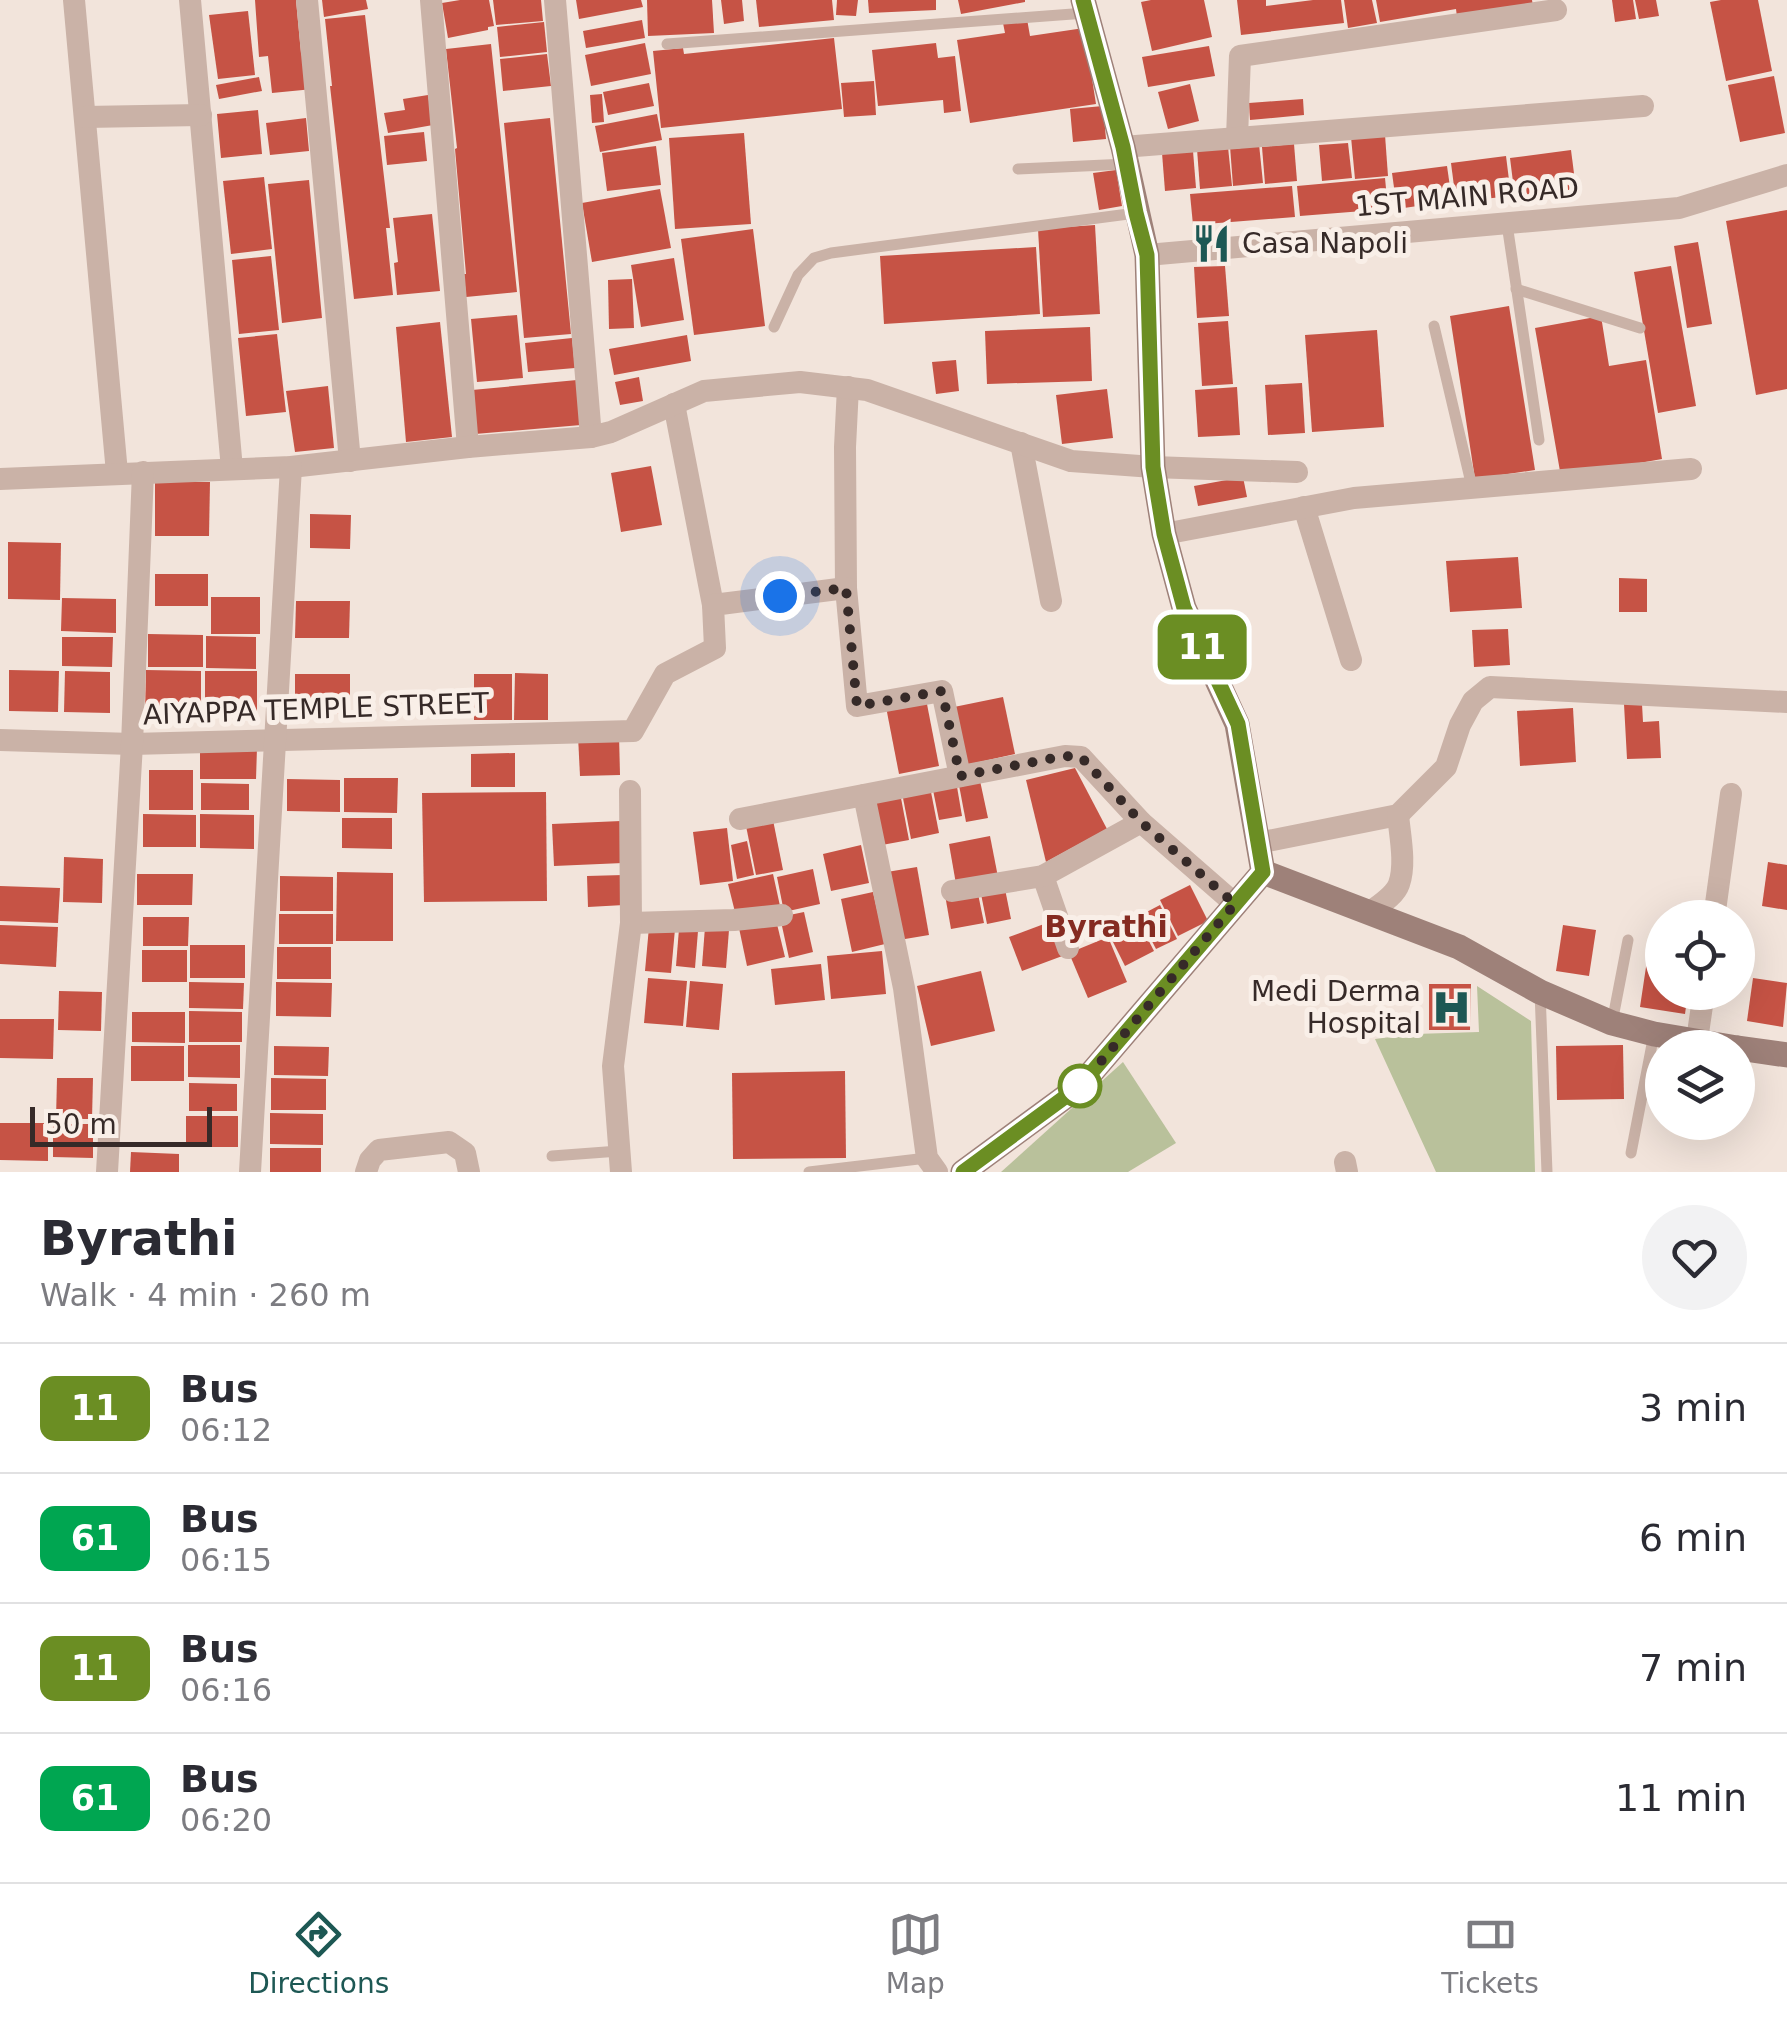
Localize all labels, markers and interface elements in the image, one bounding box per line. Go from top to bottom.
street label: 1ST MAIN ROAD [1354,171,1580,223]
restaurant icon: Casa Napoli [1191,222,1233,264]
place label: Casa Napoli [1242,227,1408,260]
your location [755,571,805,621]
line badge: 11 [1157,614,1247,680]
text: 11 [1178,627,1226,667]
street label: AIYAPPA TEMPLE STREET [142,686,491,732]
map controls [1645,900,1755,1140]
button: locate [1645,900,1755,1010]
district label: Byrathi [1044,909,1168,944]
place label: Medi Derma Hospital [1251,975,1421,1040]
hospital icon: Medi Derma Hospital [1430,986,1472,1028]
button: layers [1645,1030,1755,1140]
unlabelled marker [1059,1065,1101,1107]
scale bar [30,1102,212,1146]
text: 50 m [45,1108,117,1141]
button: heart [1642,1205,1747,1310]
text: Byrathi [40,1210,238,1266]
text: Walk · 4 min · 260 m [40,1276,371,1314]
text: Bus [180,1367,259,1411]
text: 3 min [1639,1386,1747,1430]
text: 11 [71,1388,119,1428]
text: 06:12 [180,1411,272,1449]
text: Bus [180,1497,259,1541]
text: 6 min [1639,1516,1747,1560]
text: 61 [71,1518,119,1558]
text: 06:15 [180,1541,272,1579]
text: Bus [180,1627,259,1671]
text: 7 min [1639,1646,1747,1690]
text: 11 [71,1648,119,1688]
text: 06:16 [180,1671,272,1709]
text: Bus [180,1757,259,1801]
text: 11 min [1615,1776,1747,1820]
text: 61 [71,1778,119,1818]
text: 06:20 [180,1801,272,1839]
tab: Directions [248,1907,389,2000]
tab: Map [886,1907,945,2000]
tab: Tickets [1441,1907,1539,2000]

